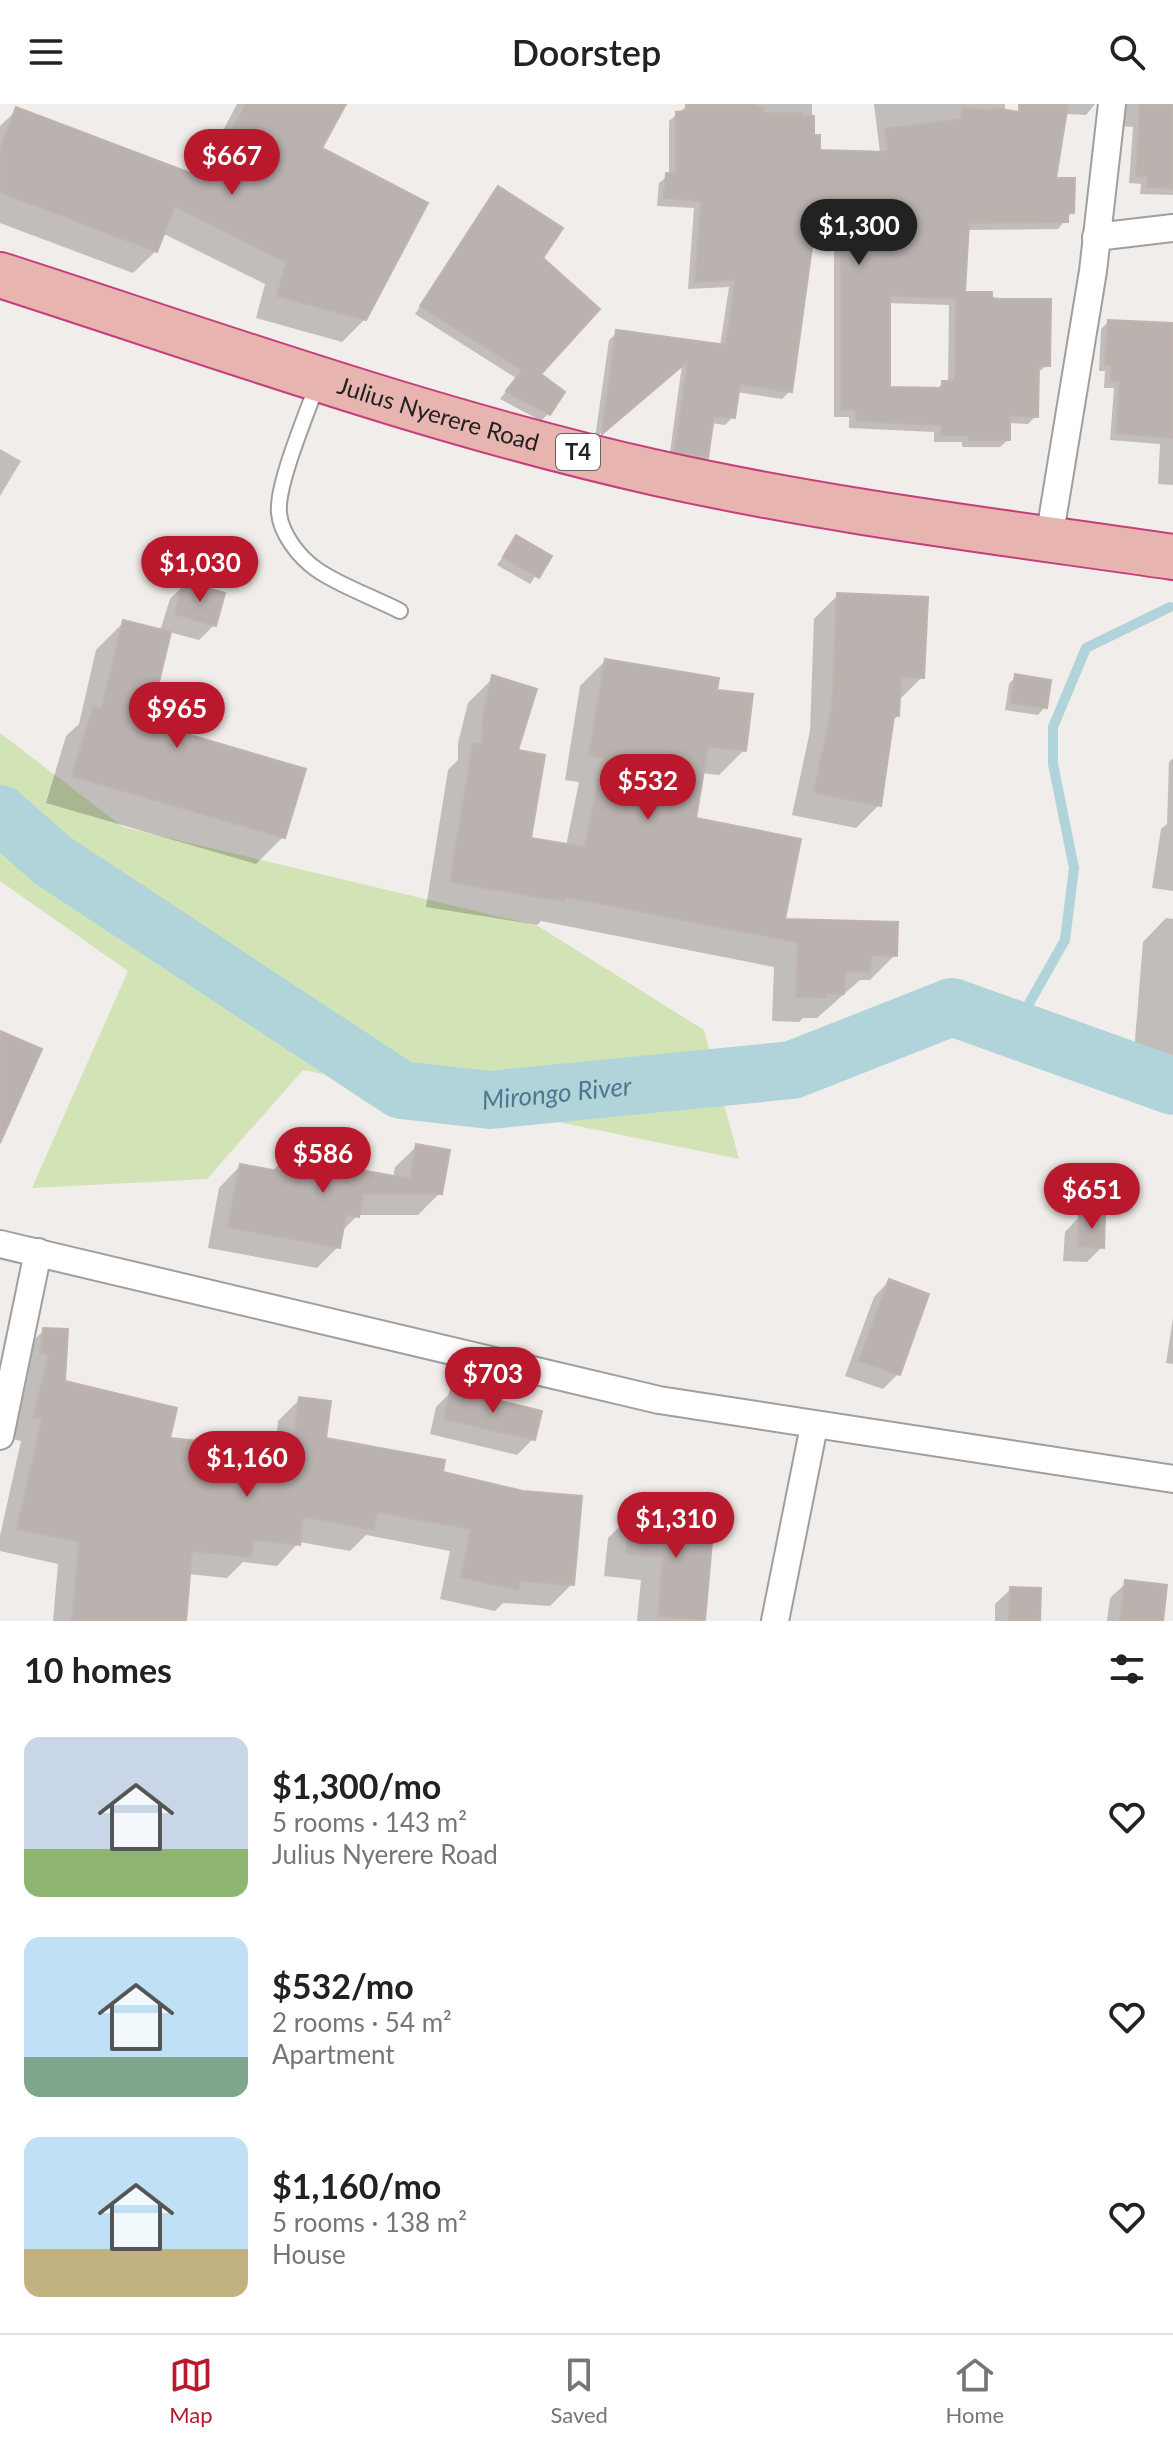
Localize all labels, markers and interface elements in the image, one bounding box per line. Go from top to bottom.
icon: menu [24,30,68,74]
text: Doorstep [512,30,661,74]
icon: search [1105,30,1149,74]
pin: $667 [185,129,279,197]
text: $667 [202,139,262,171]
pin: $1,300 [794,199,924,267]
text: $1,300 [818,209,900,241]
street label: Julius Nyerere Road [334,370,543,456]
road number: T4 [556,434,600,470]
pin: $1,030 [135,536,265,604]
text: $1,030 [159,546,241,578]
pin: $965 [130,682,224,750]
text: $965 [147,692,207,724]
pin: $532 [601,754,695,822]
text: $532 [618,764,678,796]
water label: Mirongo River [480,1069,634,1116]
pin: $586 [276,1127,370,1195]
text: $586 [293,1137,353,1169]
pin: $651 [1045,1163,1139,1231]
text: $651 [1062,1173,1122,1205]
pin: $703 [446,1347,540,1415]
text: $703 [463,1357,523,1389]
pin: $1,160 [182,1431,312,1499]
text: $1,160 [206,1441,288,1473]
pin: $1,310 [611,1492,741,1560]
text: $1,310 [635,1502,717,1534]
icon: filters [1105,1647,1149,1691]
text: 10 homes [24,1649,172,1690]
text: $1,300/mo [272,1765,441,1806]
icon: home [88,1769,184,1865]
icon: heart [1105,1795,1149,1839]
text: 5 rooms · 143 m² [272,1806,467,1838]
text: Julius Nyerere Road [272,1838,498,1870]
text: $532/mo [272,1965,414,2006]
icon: home [88,1969,184,2065]
icon: heart [1105,1995,1149,2039]
text: 2 rooms · 54 m² [272,2006,452,2038]
text: Apartment [272,2038,395,2070]
text: $1,160/mo [272,2165,441,2206]
icon: home [88,2169,184,2265]
icon: heart [1105,2195,1149,2239]
text: 5 rooms · 138 m² [272,2206,467,2238]
text: House [272,2238,346,2270]
tab: Map [169,2353,213,2428]
tab: Saved [550,2353,608,2428]
tab: Home [946,2353,1004,2428]

